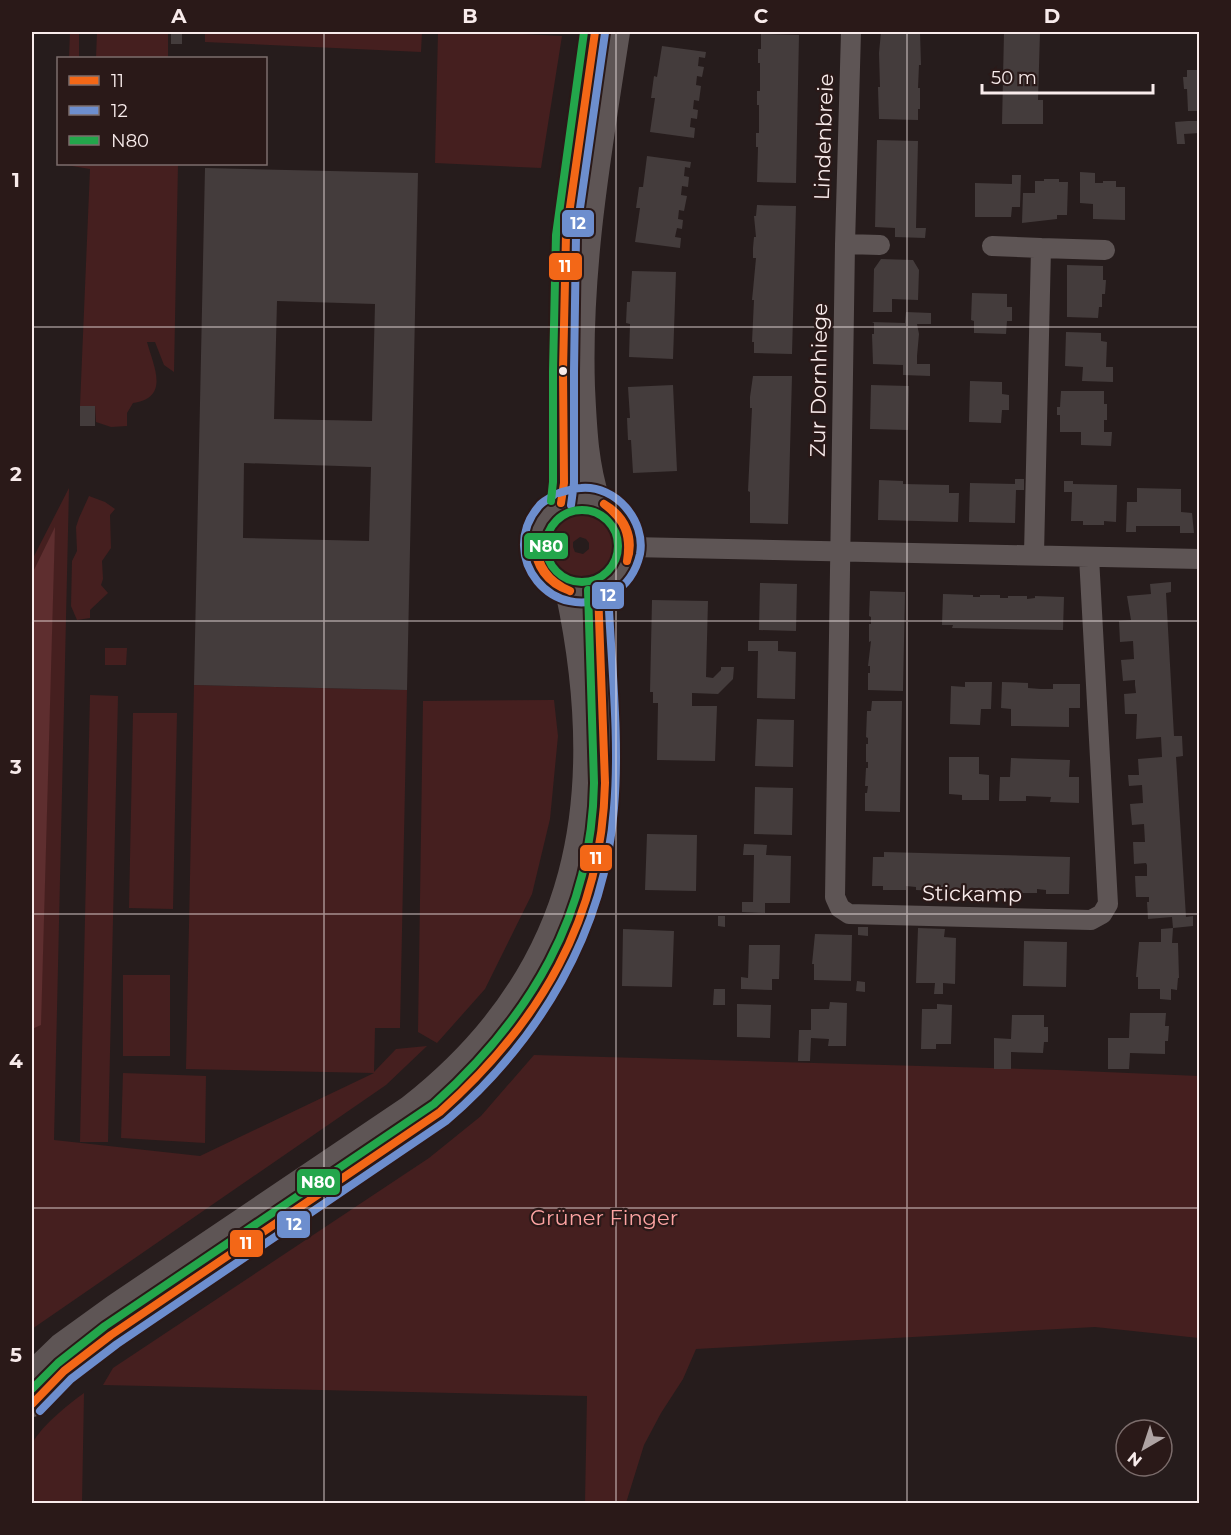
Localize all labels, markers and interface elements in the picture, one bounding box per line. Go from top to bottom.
text: A [170,4,187,28]
text: B [462,4,478,28]
text: C [754,4,769,28]
text: D [1044,4,1060,28]
legend [57,57,267,165]
scale bar [982,57,1153,95]
text: 50 m [991,67,1037,89]
text: 11 [111,70,124,92]
street label: Lindenbreie [809,73,838,201]
text: 12 [111,100,128,122]
text: N80 [111,130,149,152]
text: 1 [12,168,20,192]
line badge: 12 [561,209,595,238]
text: 12 [570,214,586,233]
line badge: 11 [548,252,583,281]
text: 11 [559,257,571,276]
street label: Zur Dornhiege [805,303,832,457]
unlabelled marker [557,365,569,377]
text: 2 [10,462,22,486]
line badge: N80 [523,532,569,560]
text: N80 [529,537,563,556]
line badge: 12 [591,581,625,610]
text: 12 [600,586,616,605]
text: 3 [9,755,22,779]
line badge: 11 [579,844,613,872]
text: 11 [590,849,602,868]
street label: Stickamp [922,880,1022,907]
text: 4 [9,1049,23,1073]
line badge: N80 [296,1168,341,1196]
text: N80 [301,1173,335,1192]
park label: Grüner Finger [530,1205,678,1230]
line badge: 12 [276,1210,311,1239]
text: 12 [286,1215,302,1234]
line badge: 11 [229,1229,264,1258]
text: 11 [240,1234,252,1253]
text: 5 [10,1343,22,1367]
north arrow [1114,1418,1174,1478]
text: N [1124,1448,1146,1471]

